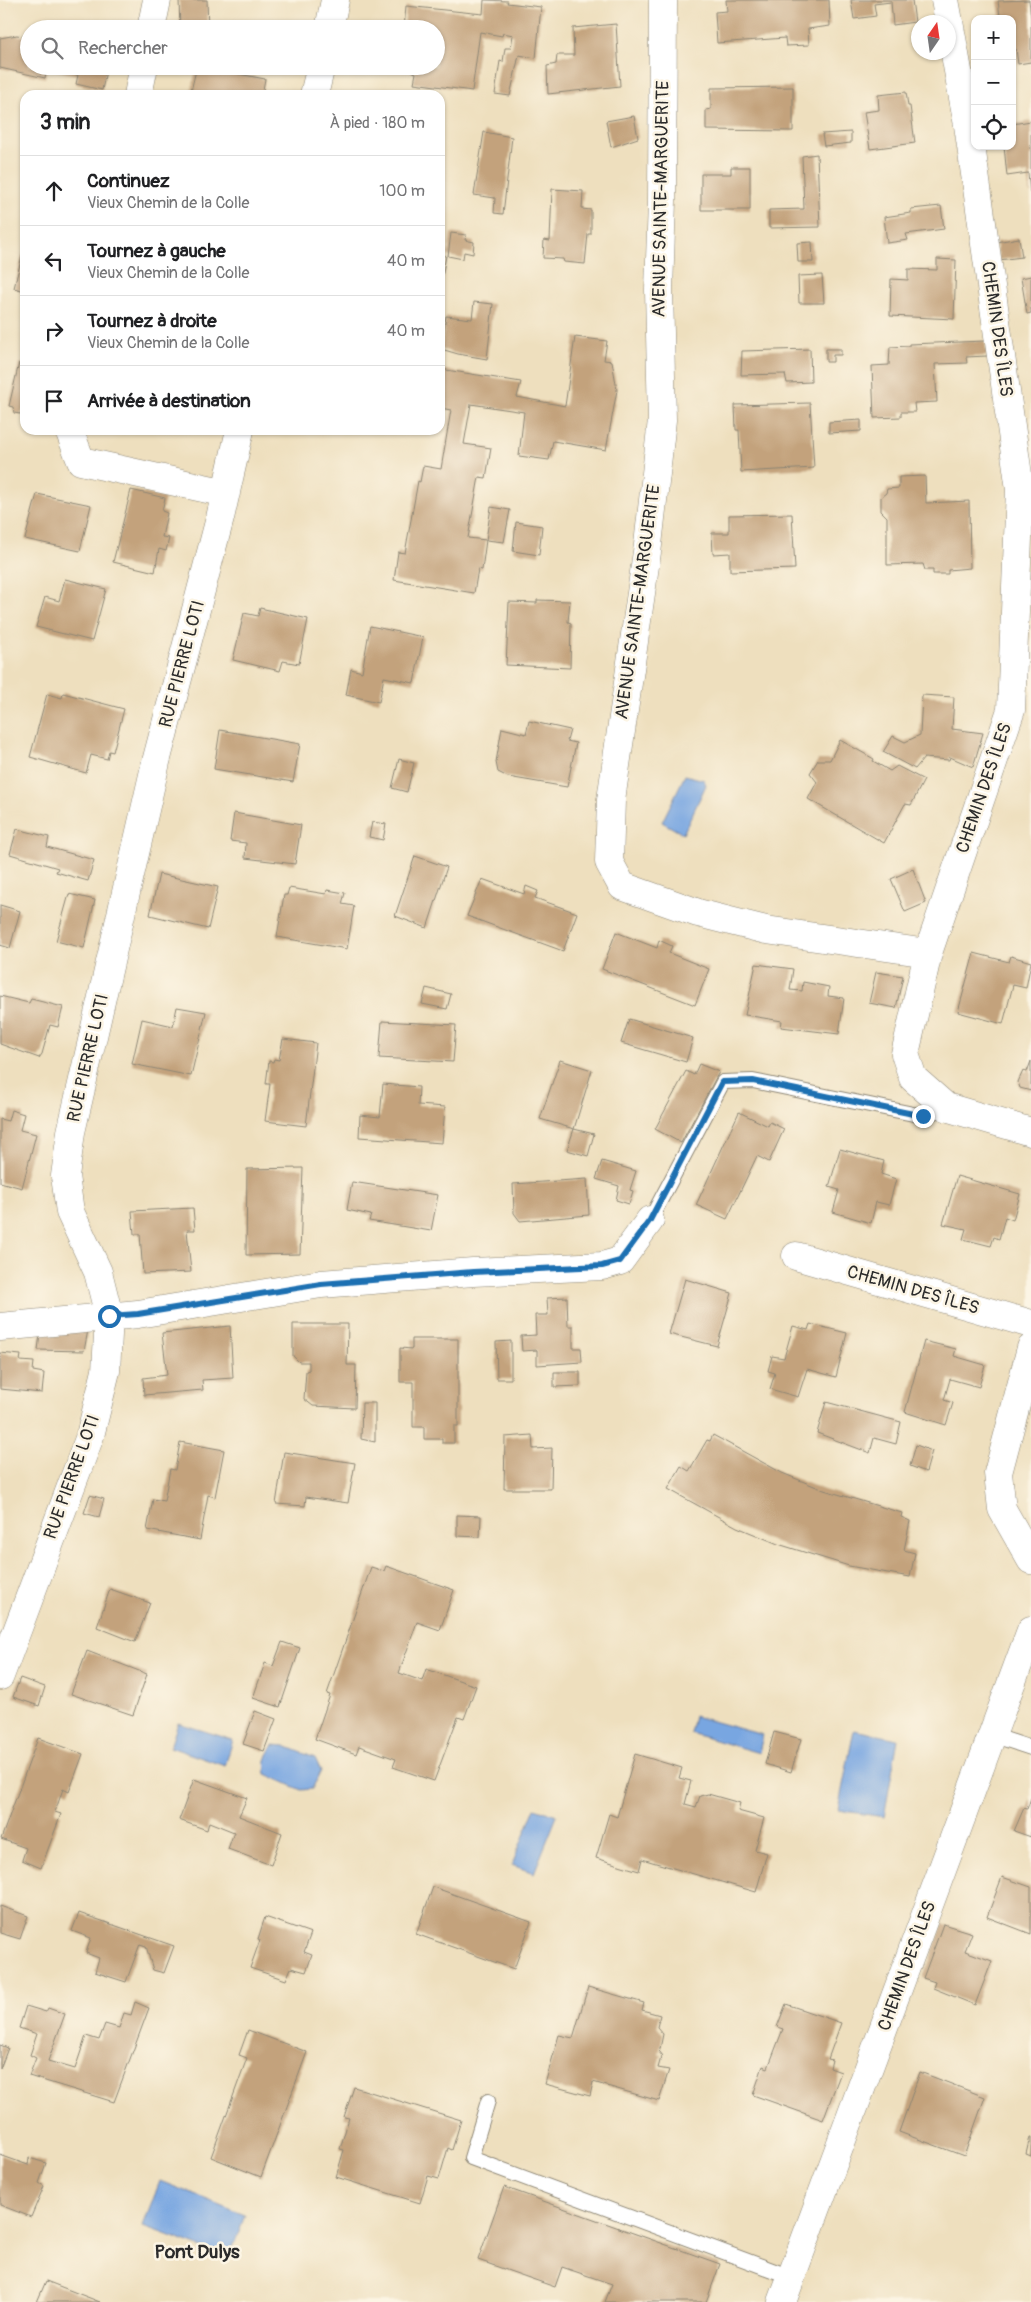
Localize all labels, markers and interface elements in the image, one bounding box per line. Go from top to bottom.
north arrow [911,15,956,60]
map controls [971,15,1016,150]
button: + [971,15,1016,60]
search box [20,20,445,75]
icon: search [38,34,66,62]
text: Rechercher [78,36,168,60]
button: − [971,60,1016,105]
street label: AVENUE SAINTE-MARGUERITE [647,80,675,318]
button: locate [971,105,1016,150]
text: 3 min [40,109,90,136]
text: À pied · 180 m [330,113,425,133]
text: Continuez [87,169,170,193]
icon: ahead [40,177,68,205]
text: 100 m [379,181,425,201]
text: Vieux Chemin de la Colle [87,193,249,213]
text: Tournez à gauche [87,239,226,263]
icon: left [40,247,68,275]
text: 40 m [387,251,425,271]
street label: CHEMIN DES ÎLES [976,260,1018,398]
text: Vieux Chemin de la Colle [87,263,249,283]
text: Tournez à droite [87,309,217,333]
icon: right [40,317,68,345]
text: 40 m [387,321,425,341]
text: Vieux Chemin de la Colle [87,333,249,353]
icon: arrive [40,387,68,415]
text: Arrivée à destination [87,389,251,413]
street label: AVENUE SAINTE-MARGUERITE [610,483,666,721]
street label: RUE PIERRE LOTI [154,598,210,730]
street label: CHEMIN DES ÎLES [951,720,1017,856]
street label: RUE PIERRE LOTI [62,992,114,1124]
route end [912,1105,935,1128]
street label: CHEMIN DES ÎLES [844,1260,982,1320]
route start [98,1305,121,1328]
street label: RUE PIERRE LOTI [39,1412,105,1542]
street label: CHEMIN DES ÎLES [873,1898,941,2034]
district label: Pont Dulys [154,2240,240,2264]

